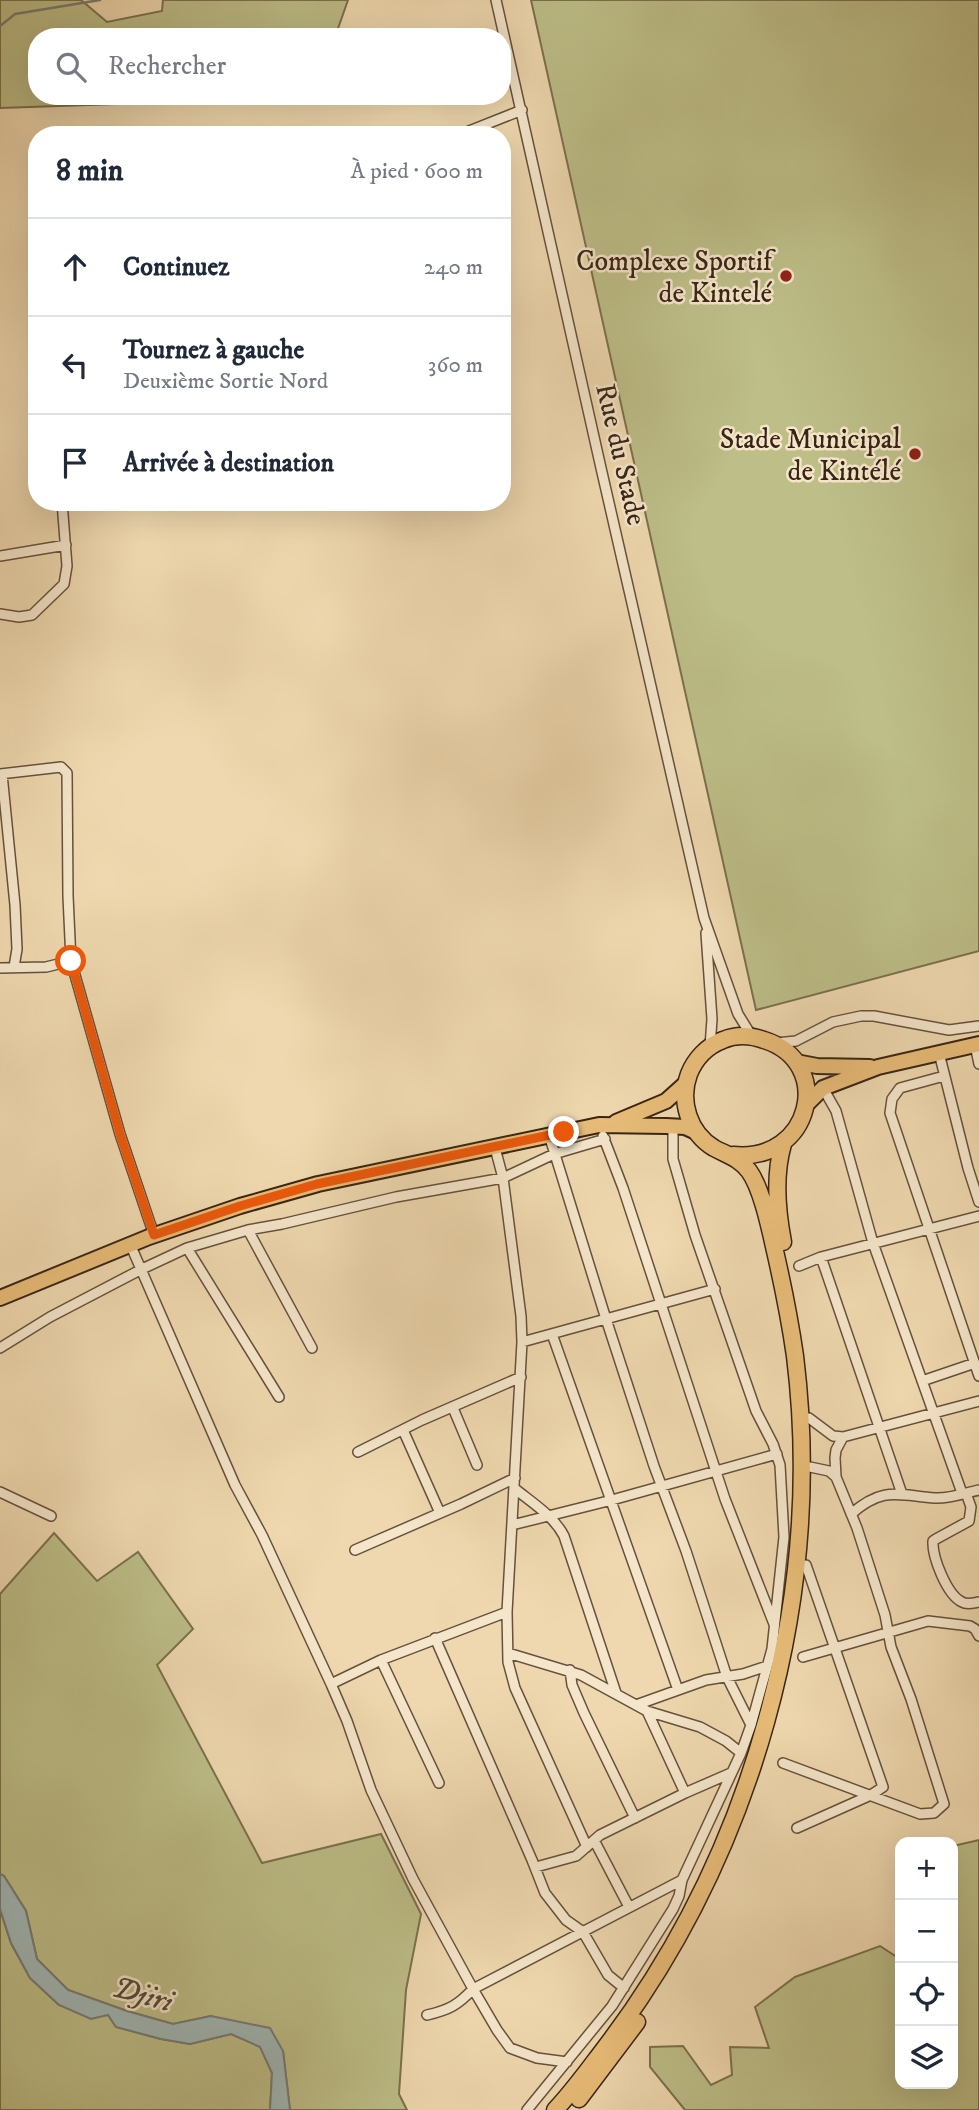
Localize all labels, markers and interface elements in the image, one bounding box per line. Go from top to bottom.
search box [28,28,511,105]
icon: search [52,48,90,86]
text: Rechercher [108,50,226,83]
text: 8 min [56,153,123,190]
text: À pied · 600 m [351,157,483,186]
place label: Complexe Sportif de Kintelé [576,244,776,311]
icon: ahead [56,248,94,286]
text: Continuez [123,251,229,284]
text: 240 m [424,253,483,282]
marker: Complexe Sportif de Kintelé [778,268,794,284]
text: Tournez à gauche [123,334,304,367]
icon: left [56,346,94,384]
text: 360 m [428,351,483,380]
text: Deuxième Sortie Nord [123,367,328,396]
street label: Rue du Stade [587,380,654,529]
place label: Stade Municipal de Kintélé [720,422,902,489]
icon: arrive [56,444,94,482]
marker: Stade Municipal de Kintélé [907,446,923,462]
text: Arrivée à destination [123,447,334,480]
route start [55,945,86,976]
route end [548,1116,579,1147]
map controls [895,1837,958,2089]
button: + [895,1837,958,1900]
button: − [895,1900,958,1963]
button: locate [895,1963,958,2026]
water label: Djiri [108,1969,179,2022]
button: layers [895,2026,958,2089]

